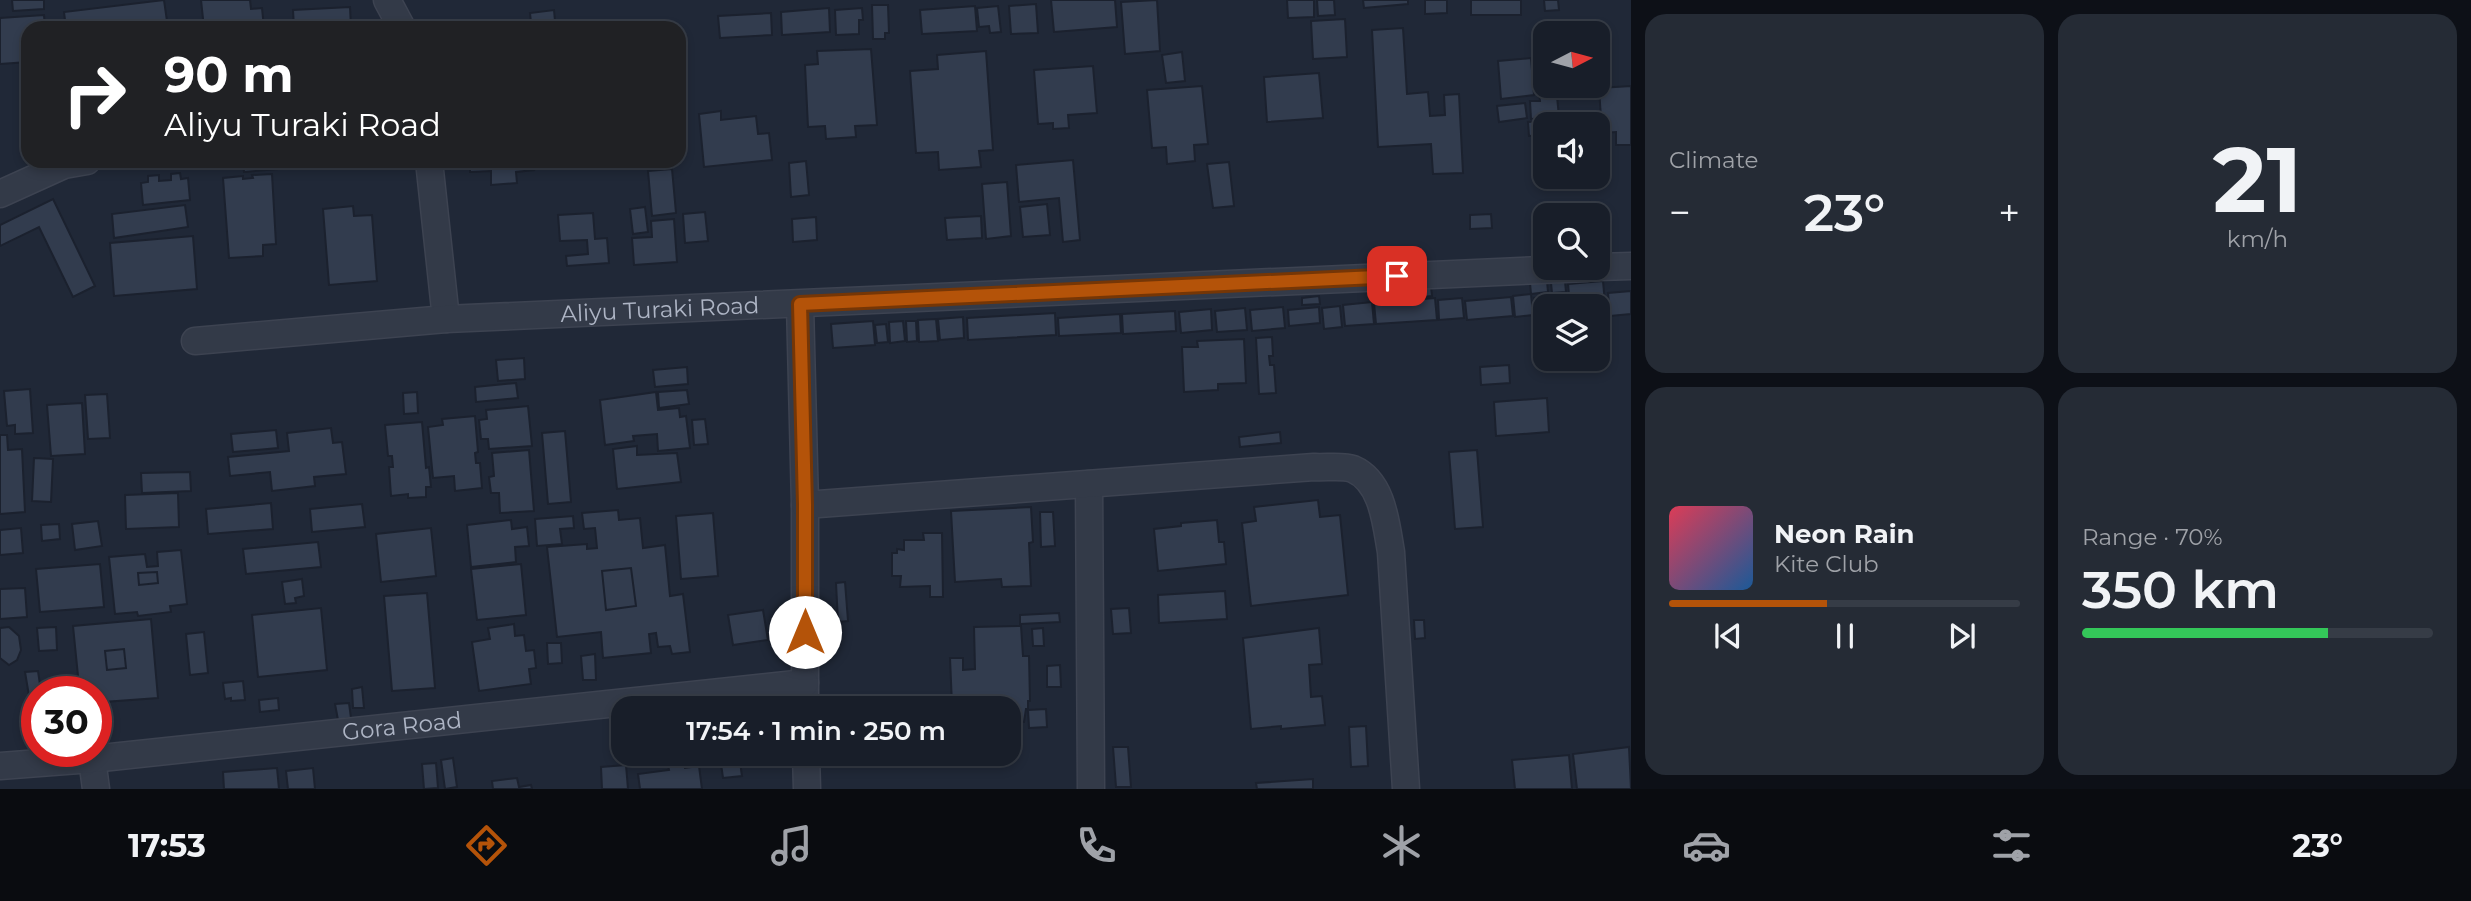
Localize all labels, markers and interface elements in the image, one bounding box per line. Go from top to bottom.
north arrow [1533,21,1610,98]
map controls [1533,21,1610,371]
text: 90 m [164,45,294,104]
icon: right [49,49,140,140]
text: Aliyu Turaki Road [164,105,441,144]
button: sound [1533,112,1610,189]
text: 21 [2213,124,2302,235]
text: Climate [1669,146,1758,174]
text: 23° [1804,181,1885,244]
text: − [1669,189,1691,236]
text: + [1998,189,2020,236]
button: search [1533,203,1610,280]
text: km/h [2227,225,2288,253]
pin [1367,246,1427,306]
icon: arrive [1378,257,1416,295]
street label: Aliyu Turaki Road [560,291,760,328]
button: layers [1533,294,1610,371]
text: Neon Rain [1774,518,1915,550]
text: Range · 70% [2082,523,2223,551]
text: Kite Club [1774,550,1879,578]
text: 350 km [2082,558,2279,621]
position arrow [768,595,842,669]
icon: previous [1709,617,1747,655]
icon: pause [1826,617,1864,655]
icon: next [1943,617,1981,655]
speed limit sign: 30 [21,676,112,767]
street label: Gora Road [341,706,463,746]
text: 17:54 · 1 min · 250 m [686,715,946,747]
icon: directions [462,821,511,870]
icon: music [767,821,816,870]
icon: phone [1072,821,1121,870]
icon: climate [1377,821,1426,870]
icon: car [1682,821,1731,870]
icon: filters [1987,821,2036,870]
text: 17:53 [128,826,206,865]
text: 23° [2292,826,2343,865]

